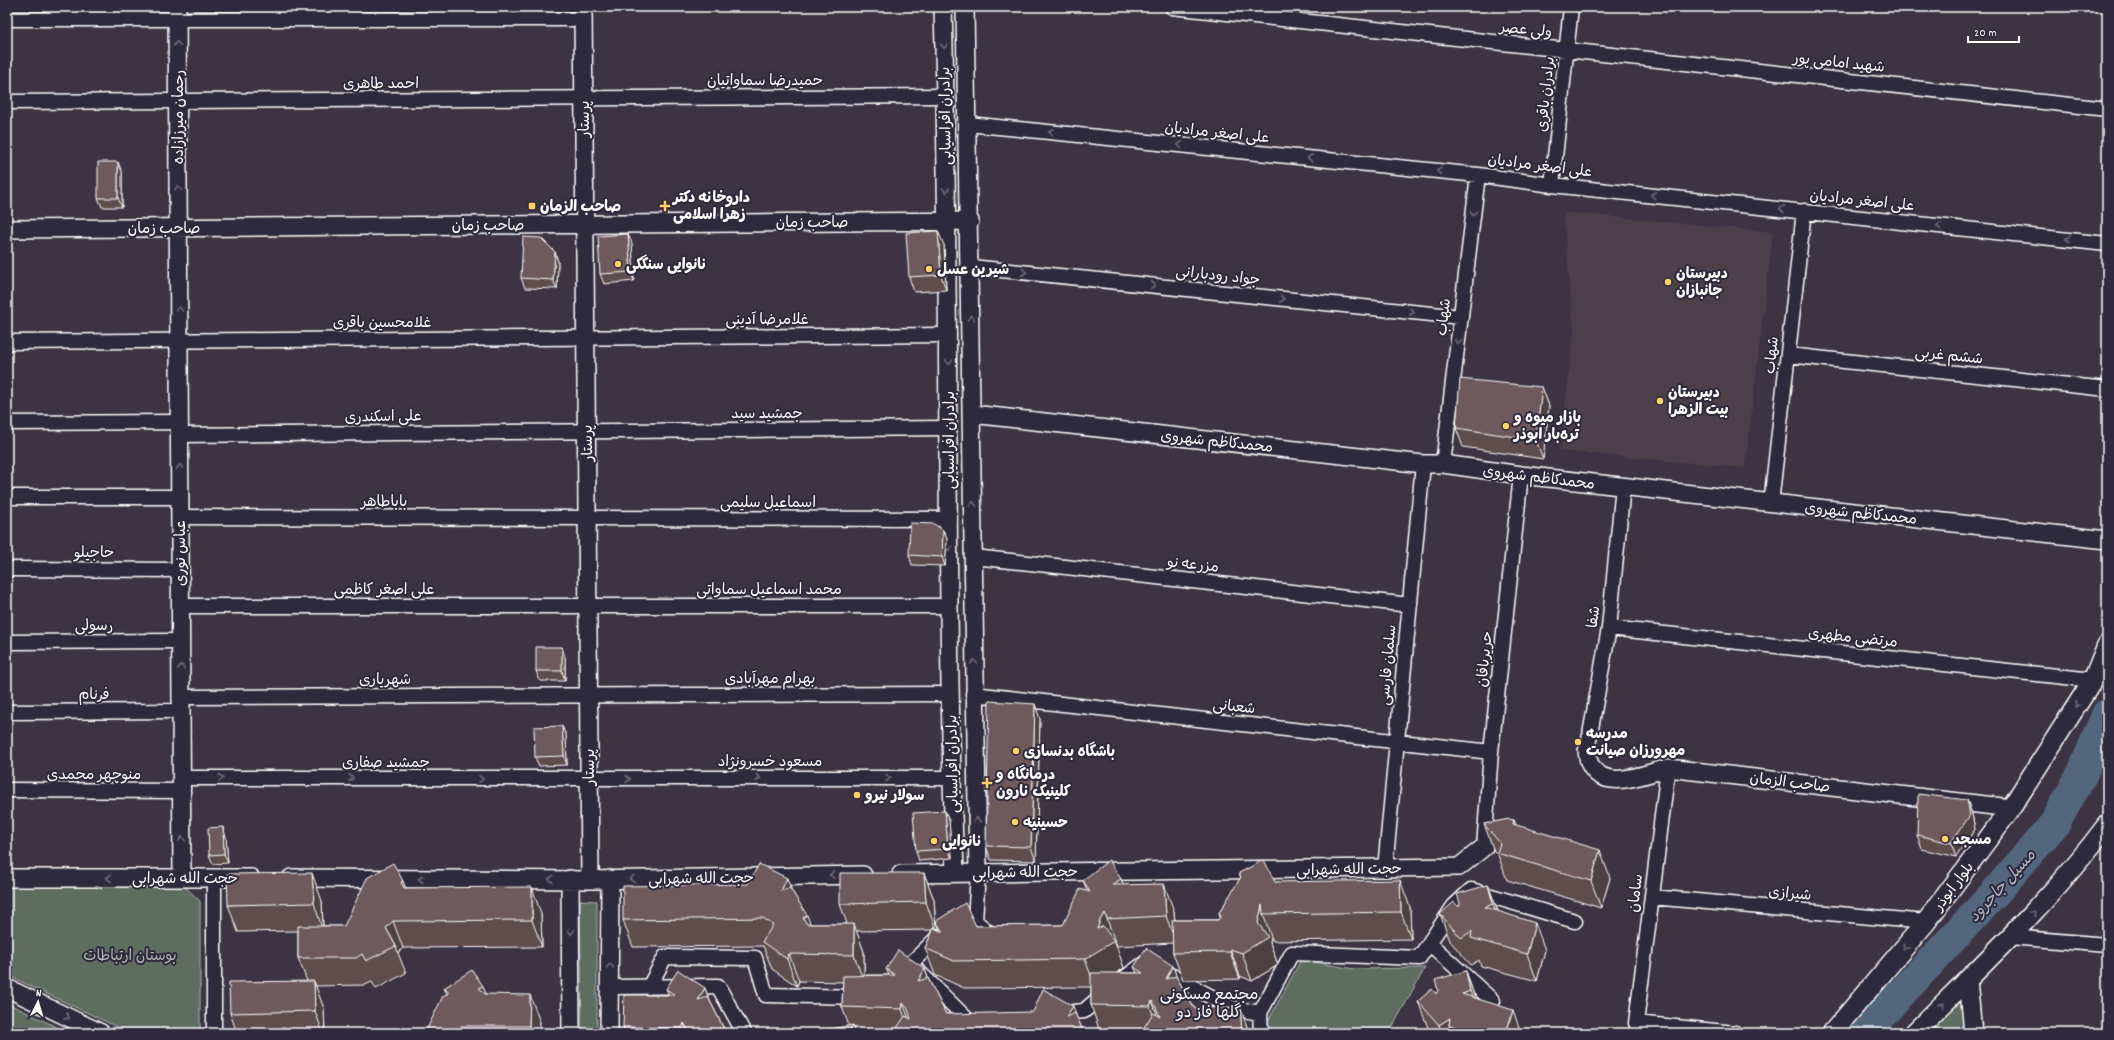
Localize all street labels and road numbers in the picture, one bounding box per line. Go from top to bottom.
street label: ولی عصر [1497,17,1553,45]
street label: شهید امامی پور [1791,48,1886,80]
street label: برادران باقری [1532,55,1562,133]
street label: برادران افراسیابی [935,67,959,165]
street label: رحمان میرزازاده [169,70,191,164]
street label: حمیدرضا سماواتیان [707,71,823,93]
street label: احمد طاهری [343,74,419,96]
street label: پرستار [575,101,597,138]
street label: علی اصغر مرادیان [1163,118,1270,150]
street label: علی اصغر مرادیان [1486,150,1593,184]
street label: علی اصغر مرادیان [1808,186,1915,218]
street label: صاحب زمان [776,213,848,235]
street label: صاحب زمان [452,216,524,238]
street label: صاحب زمان [128,219,200,241]
street label: جواد رودبارانی [1174,262,1261,292]
street label: شهاب [1432,297,1458,337]
street label: غلامرضا آدینی [725,310,809,332]
street label: غلامحسین باقری [333,313,431,335]
street label: شهاب [1760,335,1786,375]
street label: ششم غربی [1914,342,1984,371]
street label: برادران افراسیابی [940,391,962,489]
street label: جمشید سید [731,404,803,426]
street label: علی اسکندری [344,406,422,430]
street label: پرستار [578,425,600,462]
street label: محمدکاظم شهروی [1160,426,1274,460]
street label: محمدکاظم شهروی [1481,461,1596,497]
street label: باباطاهر [359,492,407,514]
street label: اسماعیل سلیمی [720,493,816,515]
street label: محمدکاظم شهروی [1804,498,1918,532]
street label: عباس نوری [171,520,193,586]
street label: حاجیلو [73,543,114,565]
street label: مزرعه نو [1165,552,1220,580]
street label: علی اصغر کاظمی [334,580,434,602]
street label: محمد اسماعیل سماواتی [696,580,842,602]
street label: شفا [1583,605,1607,630]
street label: رسولى [75,616,113,638]
street label: مرتضی مطهری [1807,623,1899,655]
street label: سلمان فارسی [1375,624,1403,707]
street label: حریربافان [1472,630,1500,688]
street label: بهرام مهرآبادی [725,669,815,691]
street label: شهریاری [359,670,411,692]
street label: فرنام [78,685,110,707]
street label: شعبانی [1211,695,1256,721]
street label: برادران افراسیابی [942,715,966,813]
street label: پرستار [580,749,602,786]
street label: مسعود خسرونژاد [718,752,822,774]
street label: جمشید صفاری [342,753,430,775]
street label: منوچهر محمدی [47,765,141,787]
street label: صاحب الزمان [1748,768,1831,800]
street label: بلوار ابوذر [1928,858,1980,917]
street label: حجت الله شهرابی [1296,859,1402,883]
street label: حجت الله شهرابی [972,862,1078,886]
street label: حجت الله شهرابی [648,868,754,892]
street label: حجت الله شهرابی [132,869,238,891]
street label: سامان [1624,873,1650,914]
street label: شیرازی [1767,882,1812,908]

